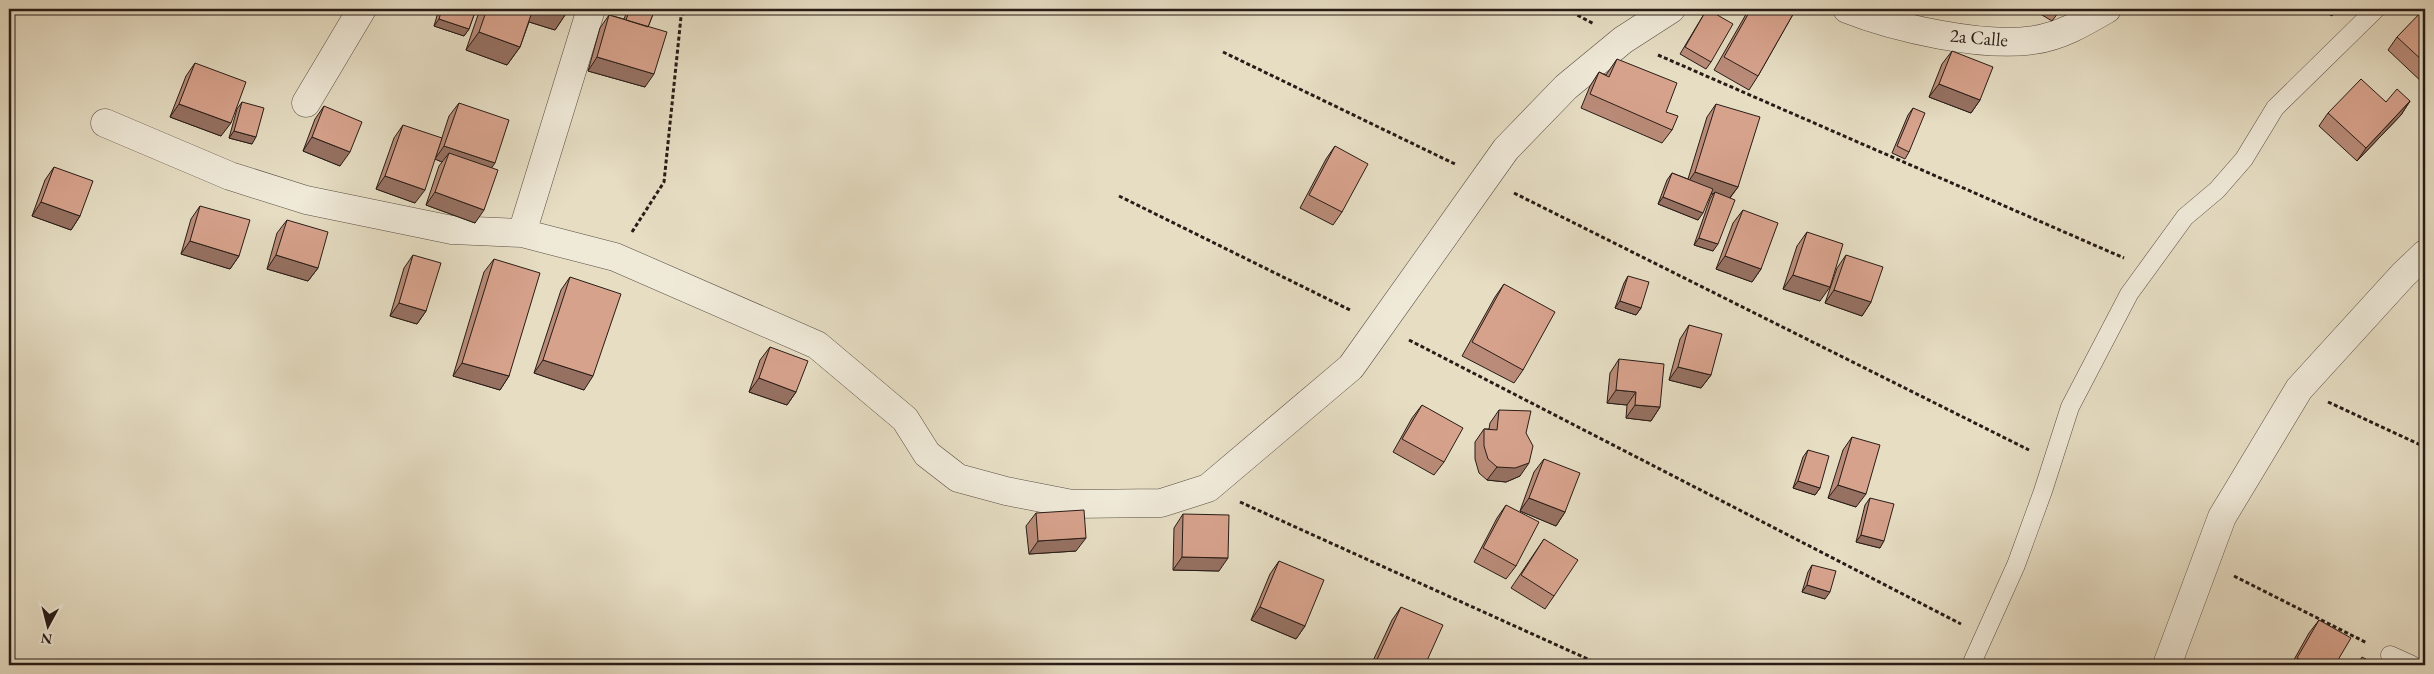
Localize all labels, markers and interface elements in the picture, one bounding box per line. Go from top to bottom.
street label: 2a Calle [1949,23,2009,52]
north arrow [22,602,72,652]
text: N [39,629,53,649]

